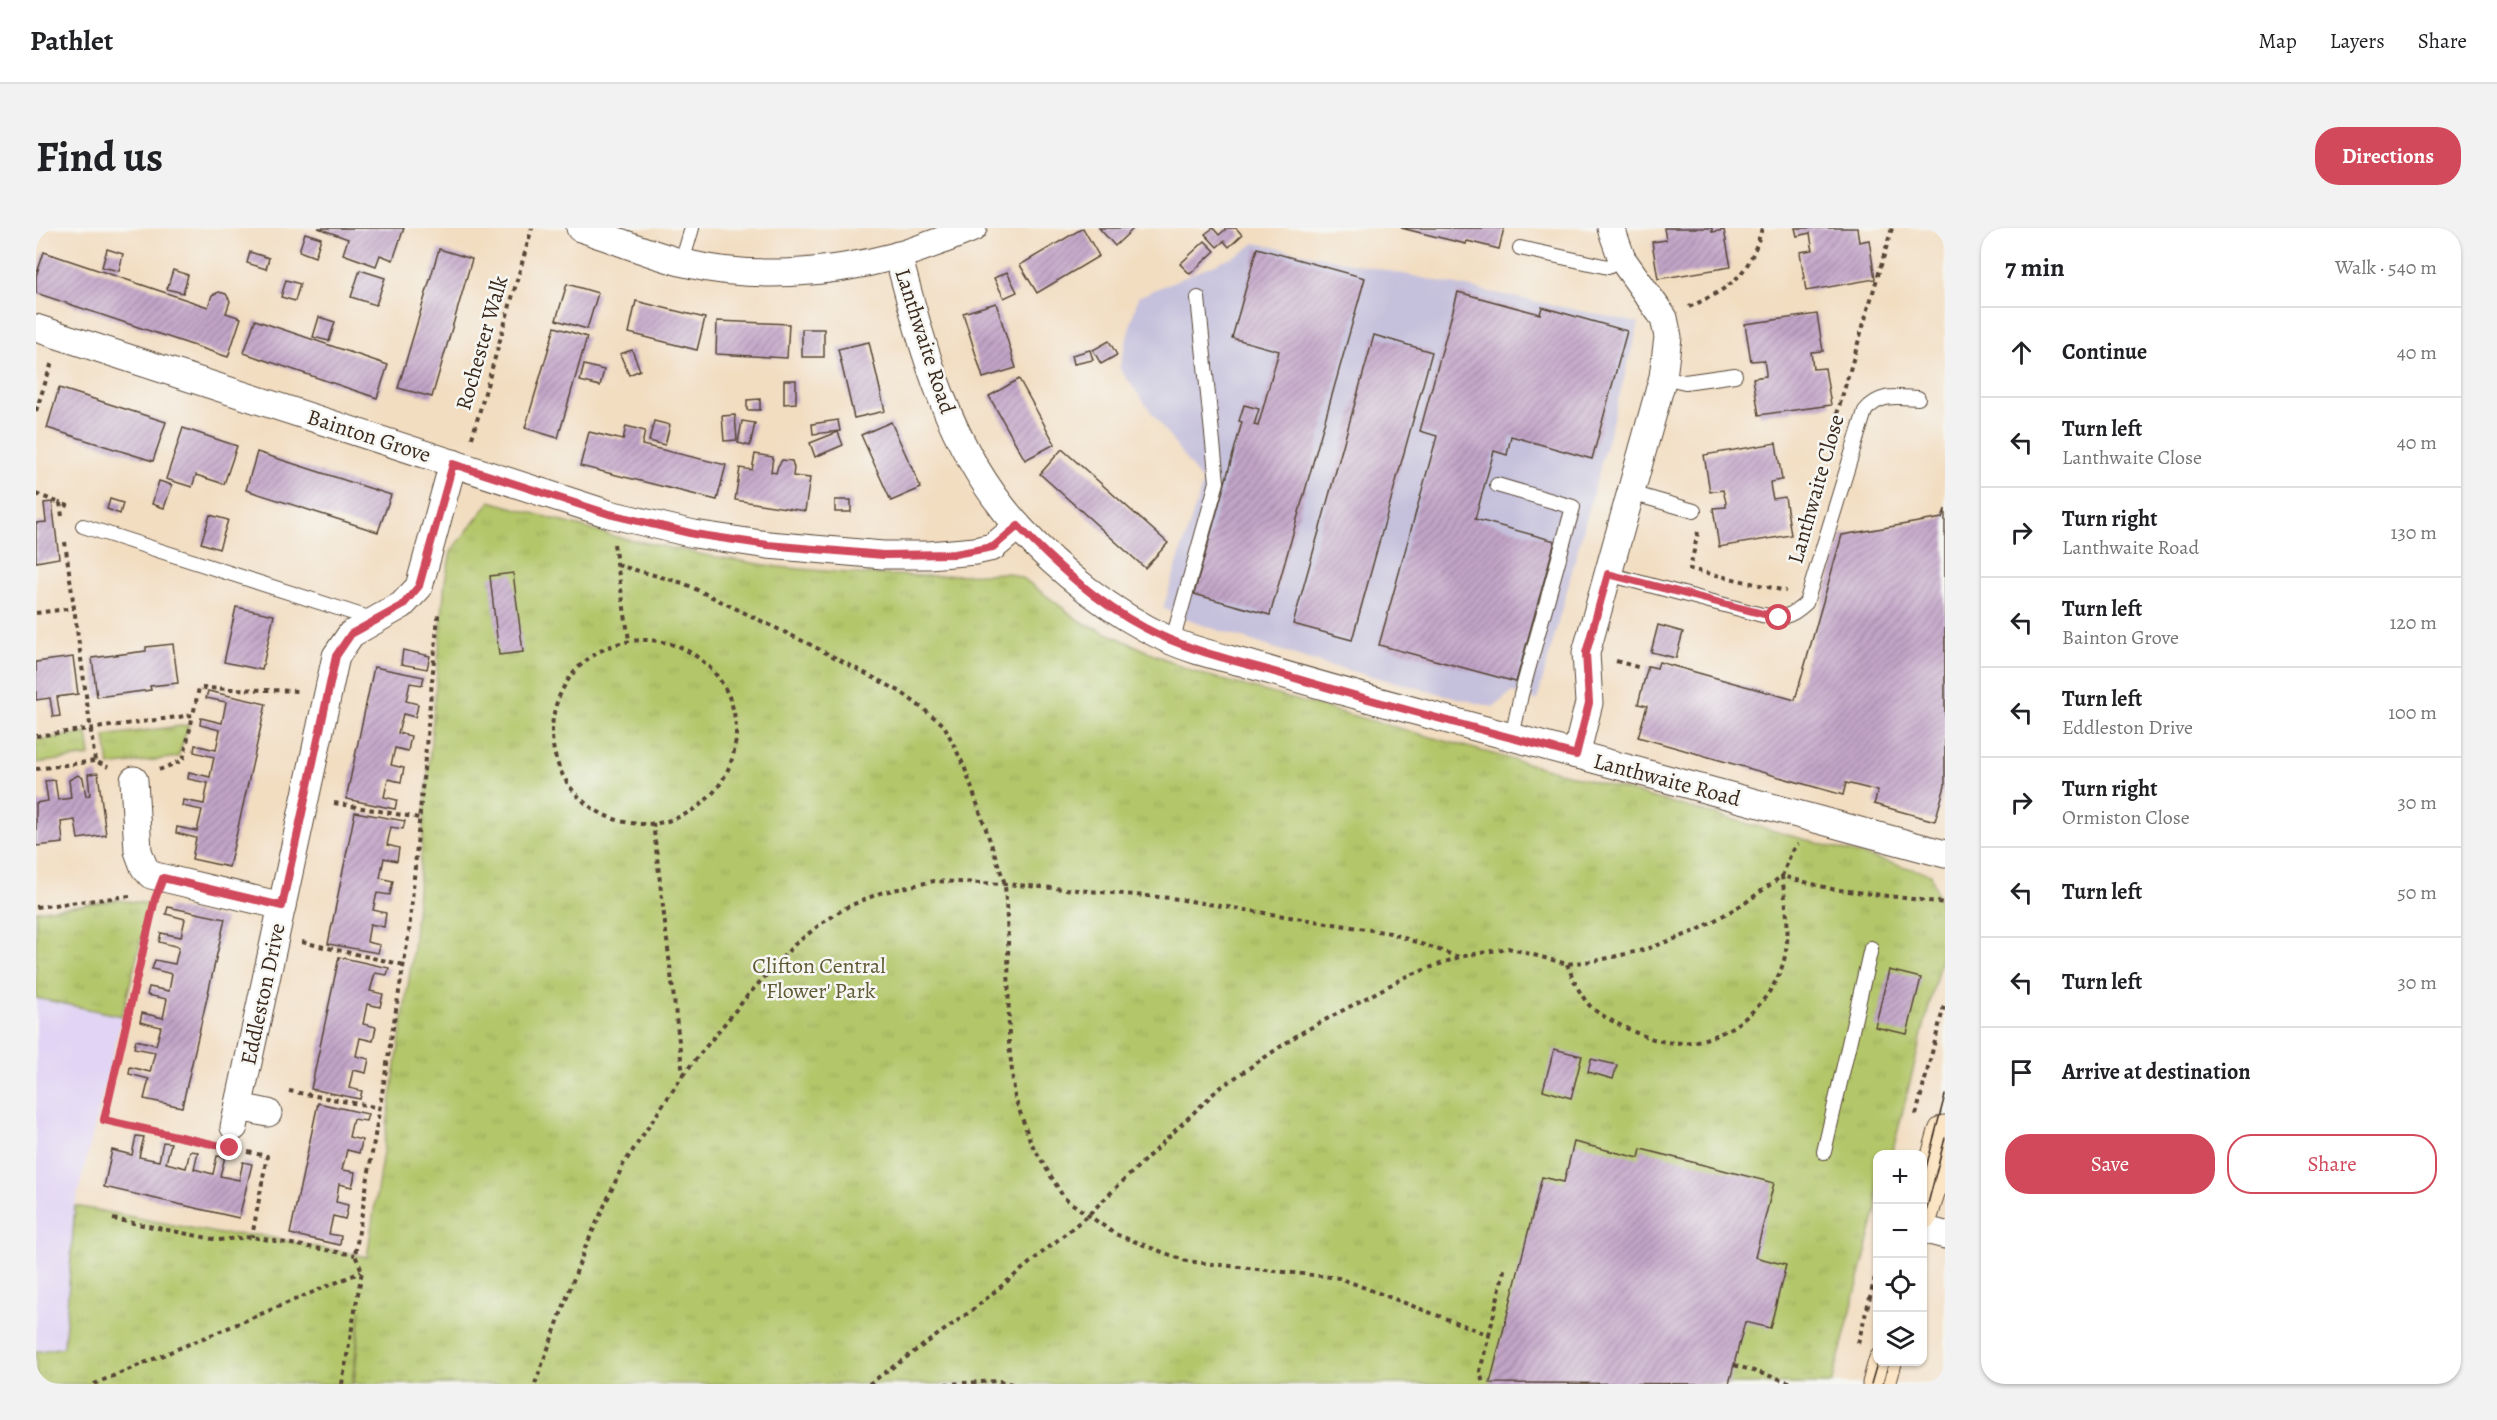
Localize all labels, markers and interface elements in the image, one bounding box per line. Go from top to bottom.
text: Pathlet [30,22,113,60]
text: Map [2258,27,2297,55]
text: Layers [2330,27,2385,55]
text: Share [2418,27,2467,55]
button: Directions [2315,127,2461,185]
text: Find us [36,128,163,185]
text: 7 min [2005,250,2065,285]
text: Walk · 540 m [2335,254,2437,281]
street label: Lanthwaite Road [887,265,963,418]
street label: Rochester Walk [448,272,516,414]
icon: ahead [2005,336,2038,369]
text: Continue [2062,337,2147,367]
text: 40 m [2397,339,2437,366]
street label: Bainton Grove [303,402,435,470]
street label: Lanthwaite Close [1780,411,1852,567]
text: Turn left [2062,414,2142,444]
icon: left [2005,426,2038,459]
text: 40 m [2397,429,2437,456]
text: Lanthwaite Close [2062,444,2202,471]
text: Turn right [2062,504,2158,534]
icon: right [2005,516,2038,549]
text: 130 m [2391,519,2437,546]
text: Lanthwaite Road [2062,534,2199,561]
text: Turn left [2062,594,2142,624]
route start [1765,604,1791,630]
icon: left [2005,606,2038,639]
text: 120 m [2389,609,2437,636]
text: Bainton Grove [2062,624,2179,651]
text: Turn left [2062,684,2142,714]
icon: left [2005,696,2038,729]
text: 100 m [2388,699,2437,726]
text: Eddleston Drive [2062,714,2193,741]
street label: Lanthwaite Road [1590,746,1744,814]
text: Turn right [2062,774,2158,804]
icon: right [2005,786,2038,819]
text: 30 m [2397,789,2437,816]
text: Ormiston Close [2062,804,2190,831]
icon: left [2005,876,2038,909]
text: Turn left [2062,877,2142,907]
text: 50 m [2397,879,2437,906]
street label: Eddleston Drive [233,920,293,1068]
park label: Clifton Central 'Flower' Park [752,951,886,1006]
icon: left [2005,966,2038,999]
text: Turn left [2062,967,2142,997]
text: 30 m [2397,969,2437,996]
icon: arrive [2005,1056,2038,1089]
text: Arrive at destination [2062,1057,2251,1087]
route end [216,1134,242,1160]
button: Save [2005,1134,2215,1194]
button: Share [2227,1134,2437,1194]
map controls [1873,1150,1927,1366]
button: + [1873,1150,1927,1204]
button: − [1873,1204,1927,1258]
button: locate [1873,1258,1927,1312]
button: layers [1873,1312,1927,1366]

